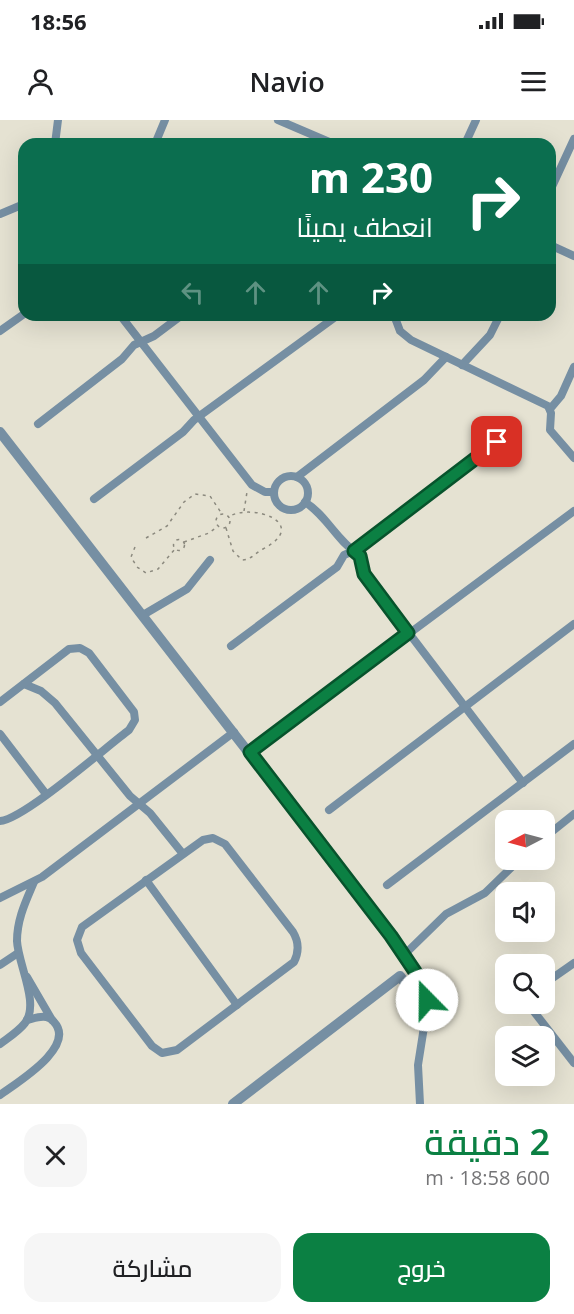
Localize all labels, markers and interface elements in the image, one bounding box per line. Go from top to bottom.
text: 18:56 [30,6,87,36]
text: Navio [249,63,325,100]
icon: person [24,65,57,98]
icon: menu [517,65,550,98]
text: 230 m [309,148,433,205]
icon: right [454,162,532,240]
text: انعطف يمينًا [296,208,433,245]
icon: left [176,276,209,309]
icon: ahead [239,276,272,309]
icon: ahead [302,276,335,309]
icon: right [365,276,398,309]
pin [471,416,522,467]
icon: arrive [480,425,513,458]
north arrow [495,810,555,870]
map controls [495,810,555,1086]
button: sound [495,882,555,942]
button: search [495,954,555,1014]
position arrow [395,968,459,1032]
button: layers [495,1026,555,1086]
text: 2 دقيقة [424,1117,550,1166]
button: close [24,1124,87,1187]
text: 600 m · 18:58 [425,1164,550,1191]
button: مشاركة [24,1233,281,1302]
button: خروج [293,1233,550,1302]

